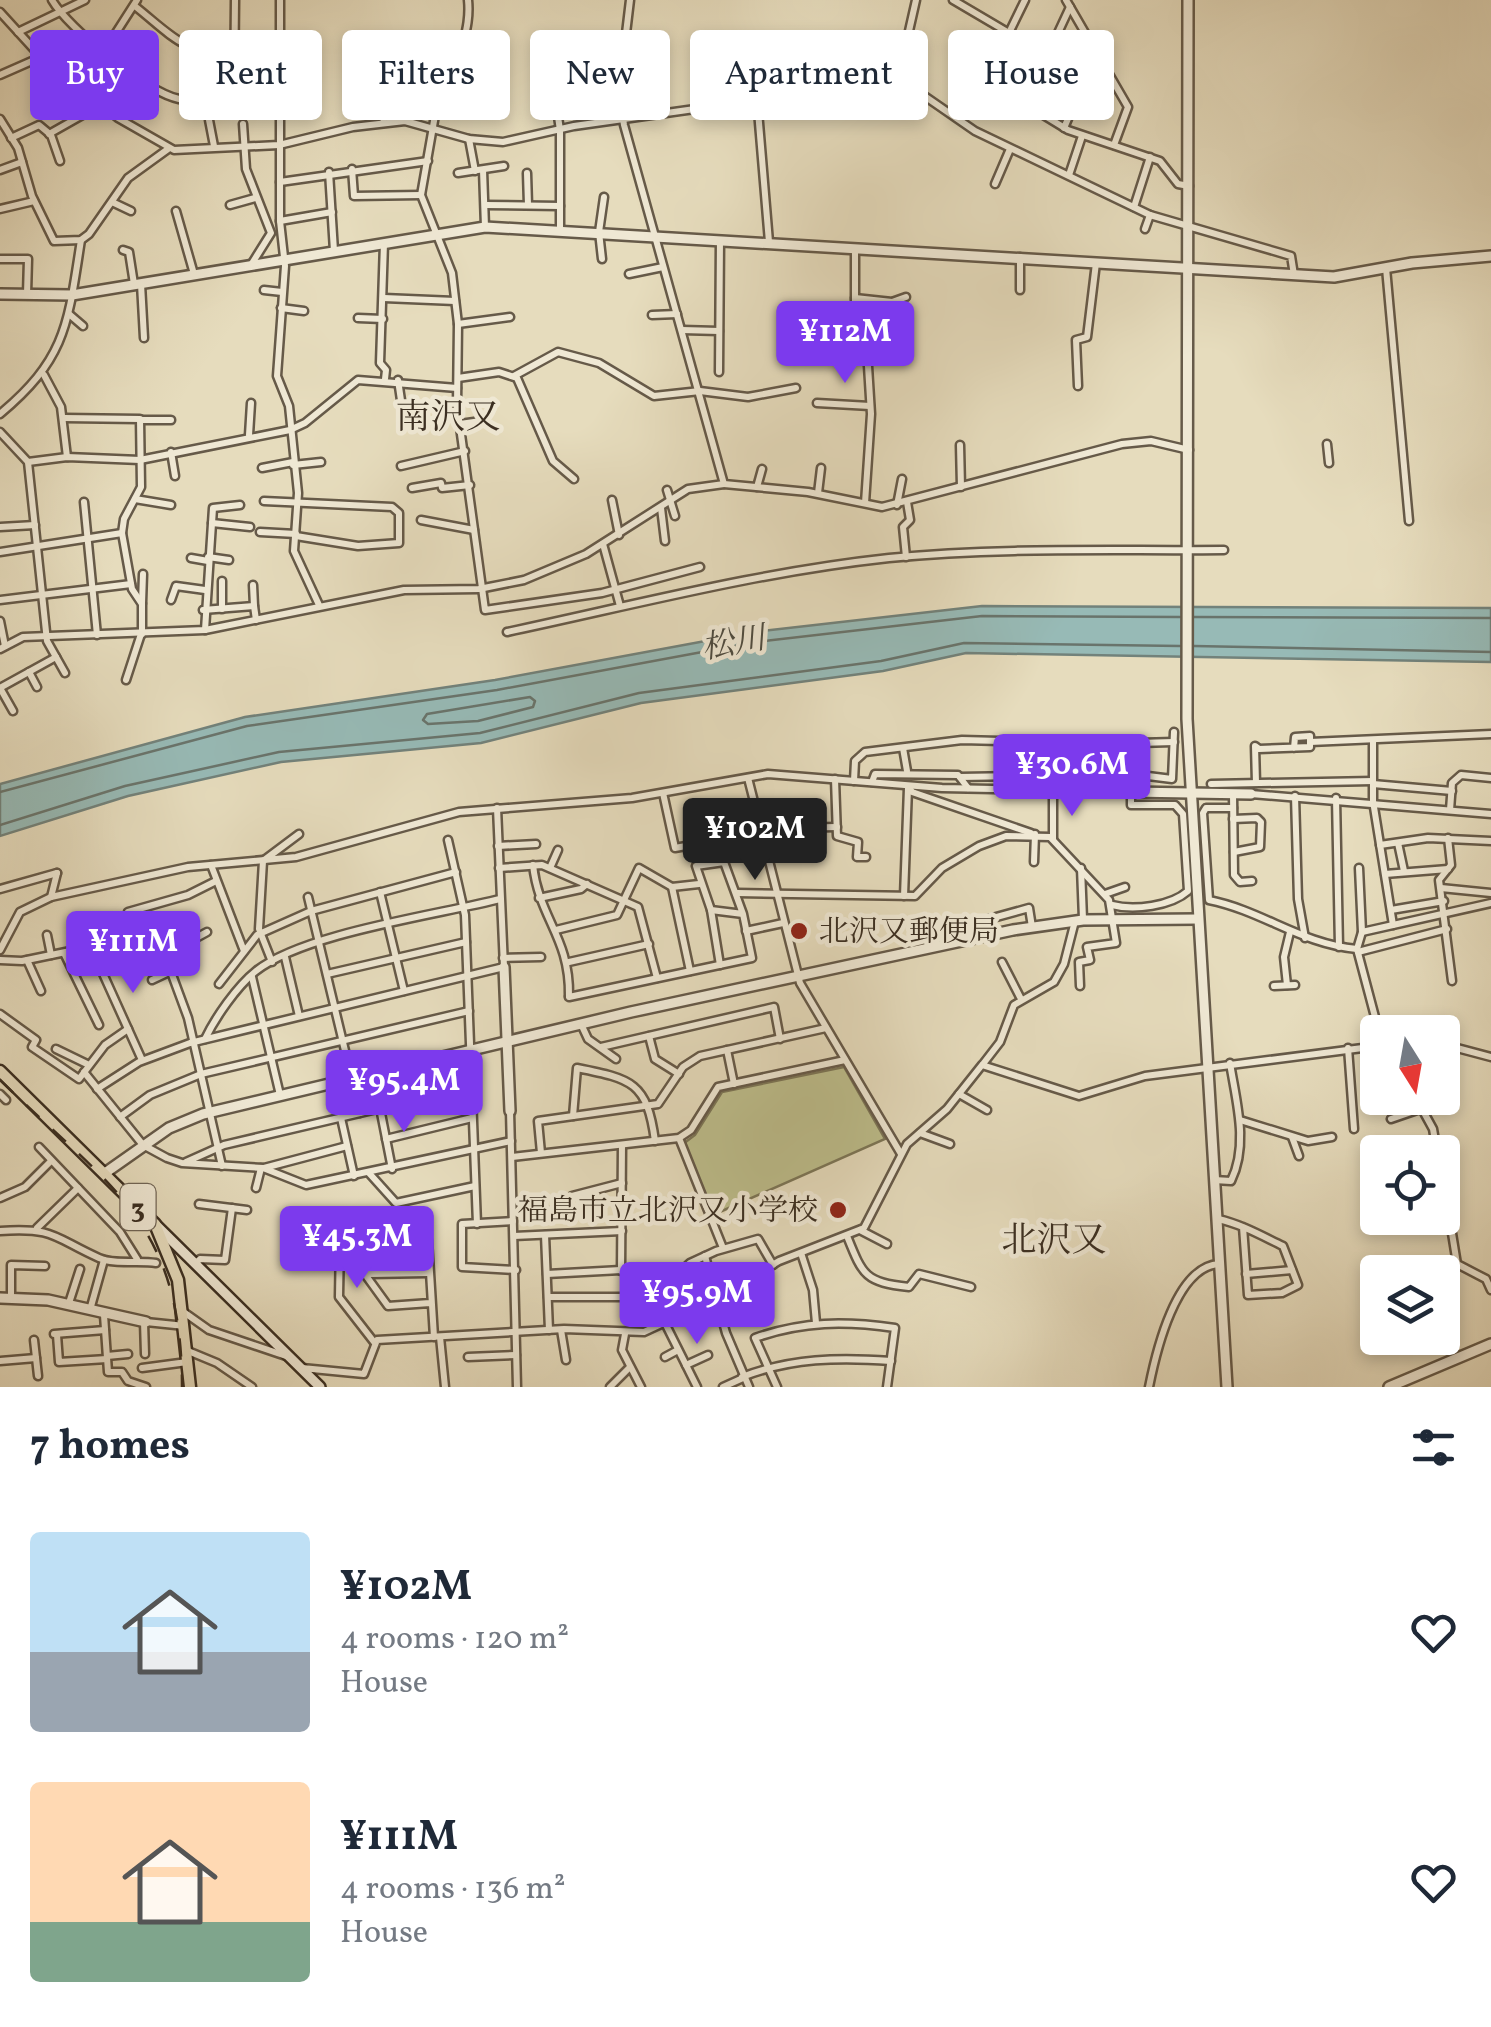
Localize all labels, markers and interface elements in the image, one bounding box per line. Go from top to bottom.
chip: Buy [30,30,159,120]
chip: Rent [179,30,322,120]
chip: Filters [342,30,510,120]
chip: New [530,30,670,120]
chip: Apartment [690,30,928,120]
chip: House [948,30,1114,120]
pin: ¥112M [775,301,915,386]
text: ¥112M [798,311,892,355]
district label: 南沢又 [395,395,501,443]
water label: 松川 [698,617,772,672]
pin: ¥30.6M [991,734,1153,819]
text: ¥30.6M [1015,744,1129,788]
pin: ¥102M [685,798,825,883]
text: ¥102M [705,808,805,852]
pin: ¥111M [63,911,203,996]
place label: 北沢又郵便局 [819,912,999,954]
marker: 北沢又郵便局 [788,920,810,942]
text: ¥111M [88,921,178,965]
north arrow [1360,1015,1460,1115]
map controls [1360,1015,1460,1355]
pin: ¥95.4M [323,1050,485,1135]
text: ¥95.4M [348,1060,460,1104]
button: locate [1360,1135,1460,1235]
road number: 3 [120,1184,156,1230]
place label: 福島市立北沢又小学校 [518,1191,818,1233]
marker: 福島市立北沢又小学校 [827,1199,849,1221]
pin: ¥45.3M [276,1206,438,1291]
text: ¥45.3M [302,1216,412,1260]
district label: 北沢又 [1001,1218,1107,1266]
button: layers [1360,1255,1460,1355]
pin: ¥95.9M [616,1262,778,1347]
text: ¥95.9M [642,1272,752,1316]
text: 7 homes [30,1418,190,1477]
icon: filters [1406,1420,1461,1475]
text: ¥102M [340,1559,472,1618]
icon: home [110,1572,230,1692]
icon: heart [1406,1605,1461,1660]
text: 4 rooms · 120 m² [340,1618,569,1662]
text: House [340,1662,428,1706]
text: ¥111M [340,1809,458,1868]
icon: home [110,1822,230,1942]
icon: heart [1406,1855,1461,1910]
text: 4 rooms · 136 m² [340,1868,566,1912]
text: House [340,1912,428,1956]

